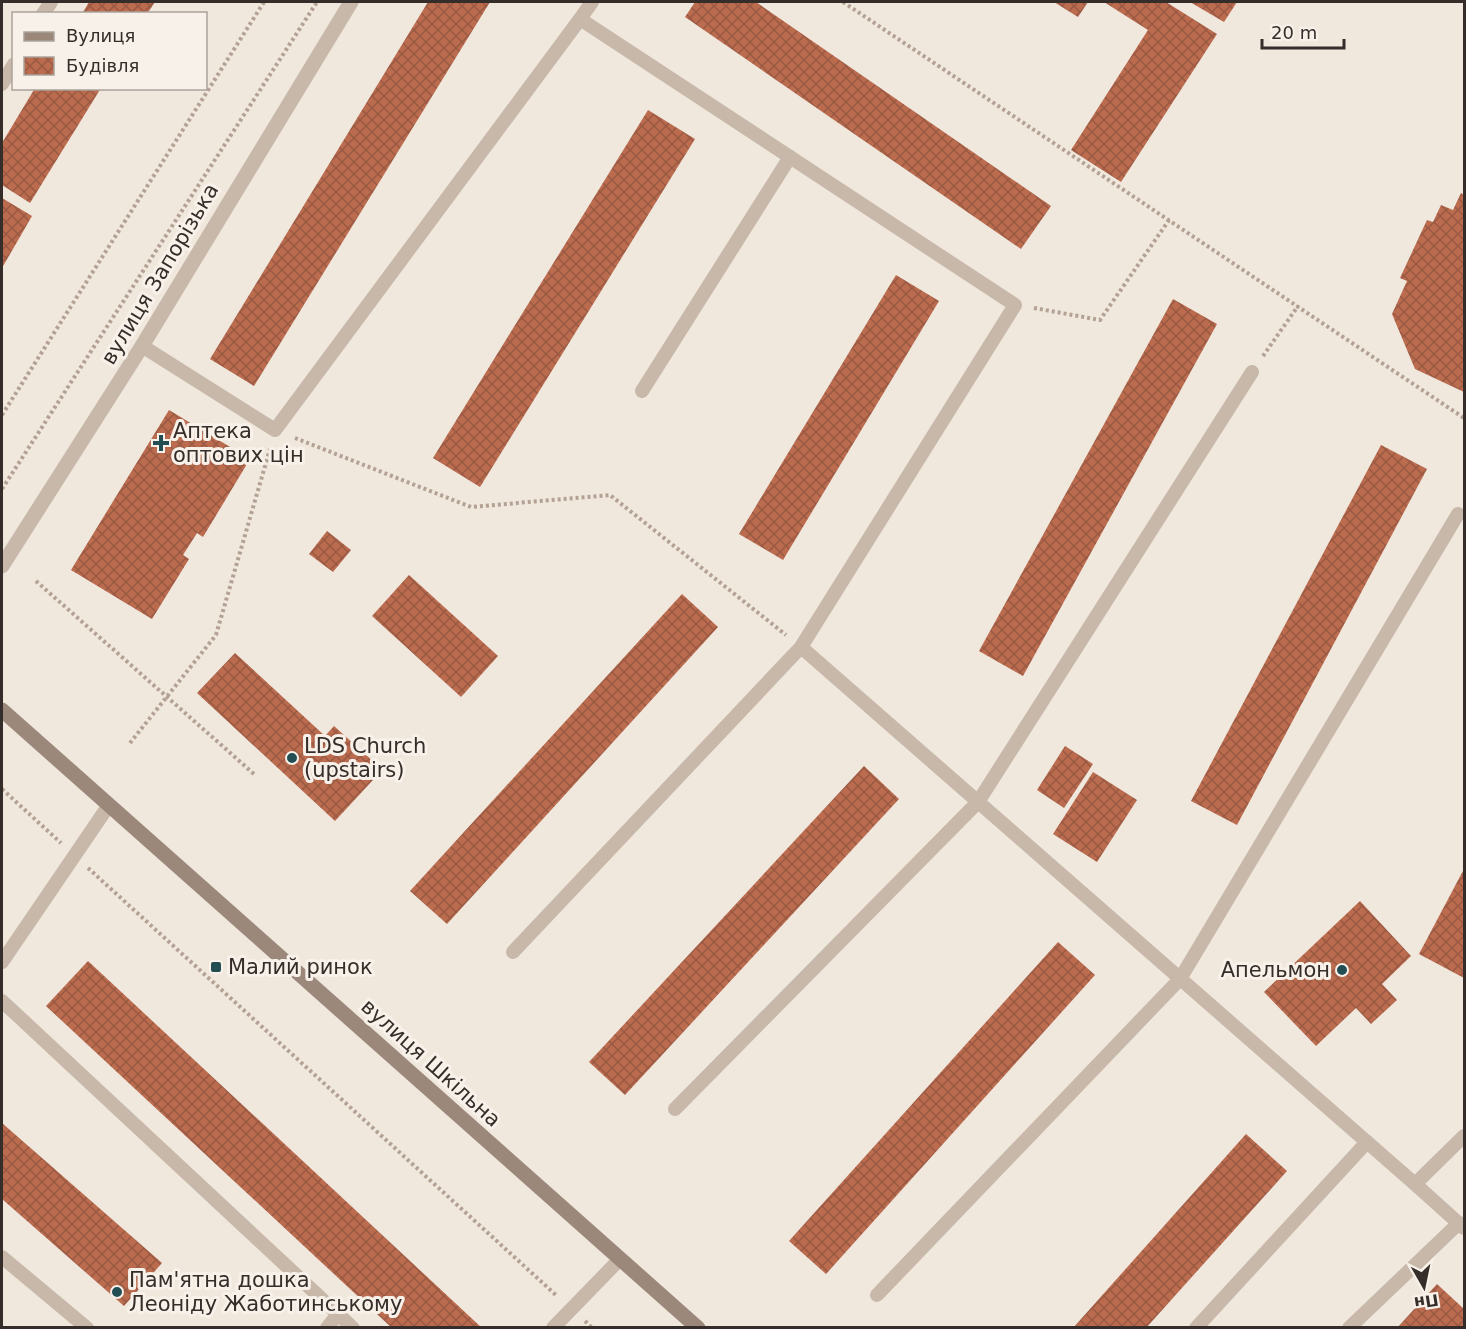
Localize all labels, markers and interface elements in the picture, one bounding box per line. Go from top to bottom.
legend [12,12,207,90]
scale bar [1262,12,1344,50]
text: 20 m [1271,22,1317,43]
text: Вулиця [66,25,135,46]
text: Будівля [66,55,139,76]
street label: вулиця Запорізька [96,179,224,369]
place label: Аптека оптових цін [173,419,304,467]
marker: Аптека оптових цін [154,436,168,450]
place label: LDS Church (upstairs) [304,734,426,782]
marker: LDS Church (upstairs) [285,751,299,765]
place label: Малий ринок [228,955,373,979]
place label: Апельмон [1221,958,1330,982]
marker: Малий ринок [209,960,223,974]
marker: Апельмон [1335,963,1349,977]
street label: вулиця Шкільна [357,994,505,1132]
north arrow [1394,1257,1454,1317]
place label: Пам'ятна дошка Леоніду Жаботинському [129,1268,402,1316]
marker: Пам'ятна дошка Леоніду Жаботинському [110,1285,124,1299]
text: Пн [1413,1290,1440,1313]

